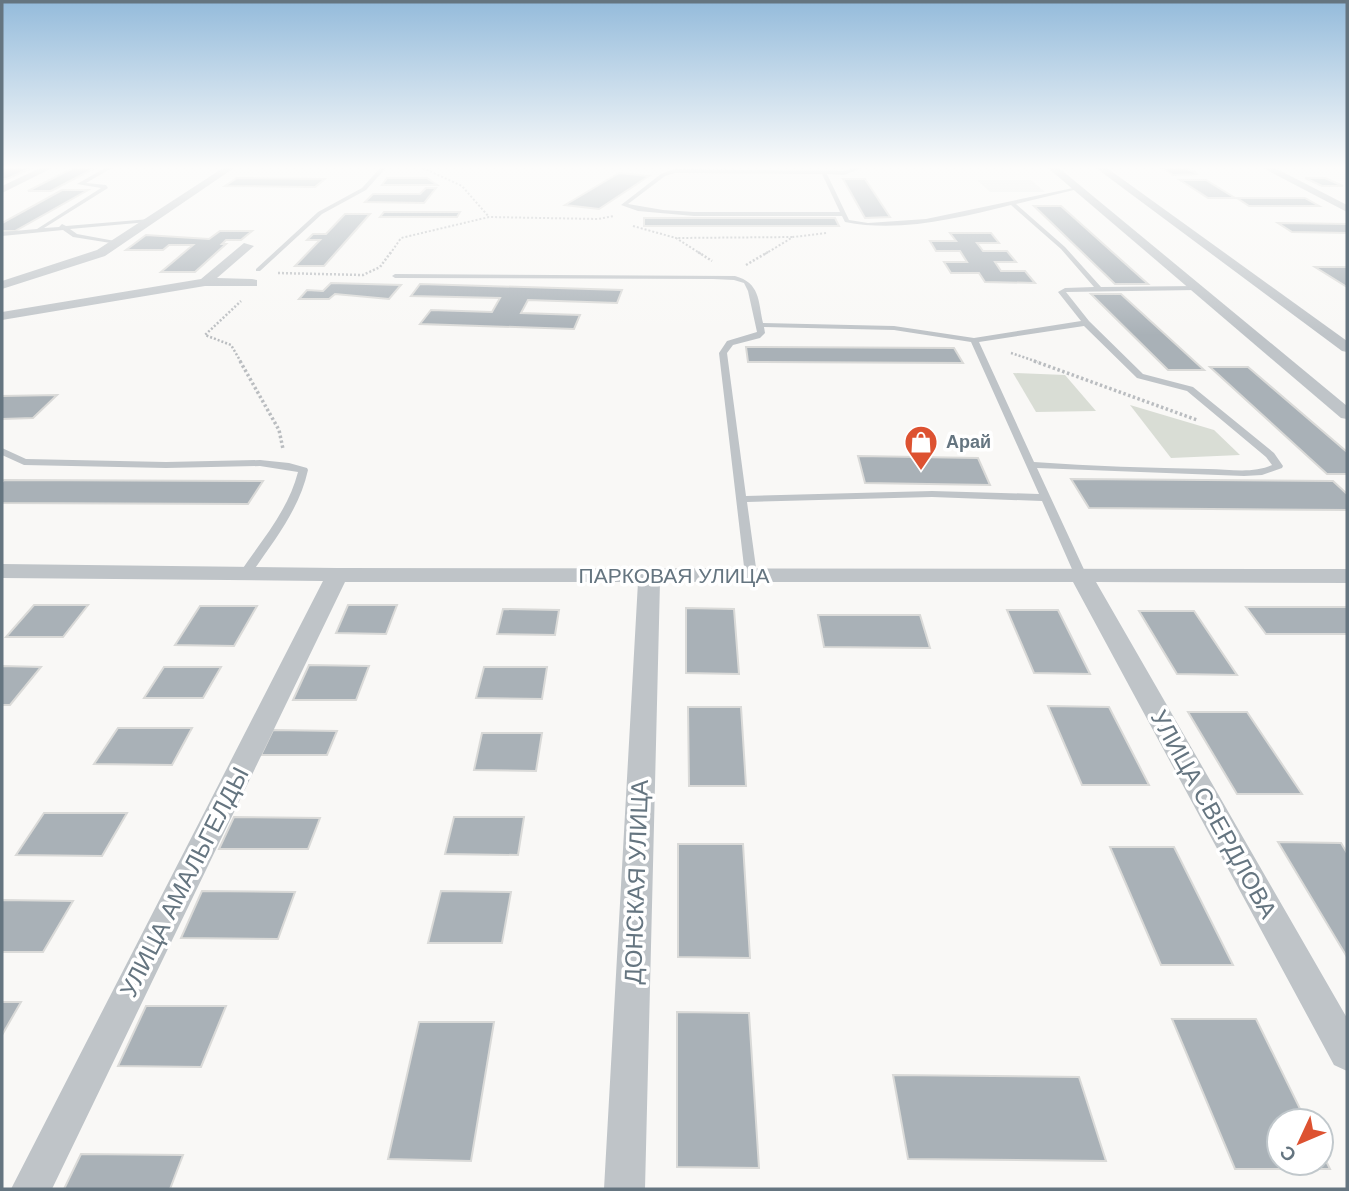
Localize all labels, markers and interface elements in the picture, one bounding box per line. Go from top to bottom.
shop icon: Арай [902,423,940,472]
place label: Арай [946,432,991,452]
street label: ПАРКОВАЯ УЛИЦА [579,564,769,587]
street label: УЛИЦА СВЕРДЛОВА [1146,705,1282,923]
street label: УЛИЦА АМАЛЬГЕЛДЫ [114,763,254,1001]
street label: ДОНСКАЯ УЛИЦА [619,779,653,985]
north arrow [1265,1107,1335,1177]
text: С [1276,1141,1300,1166]

